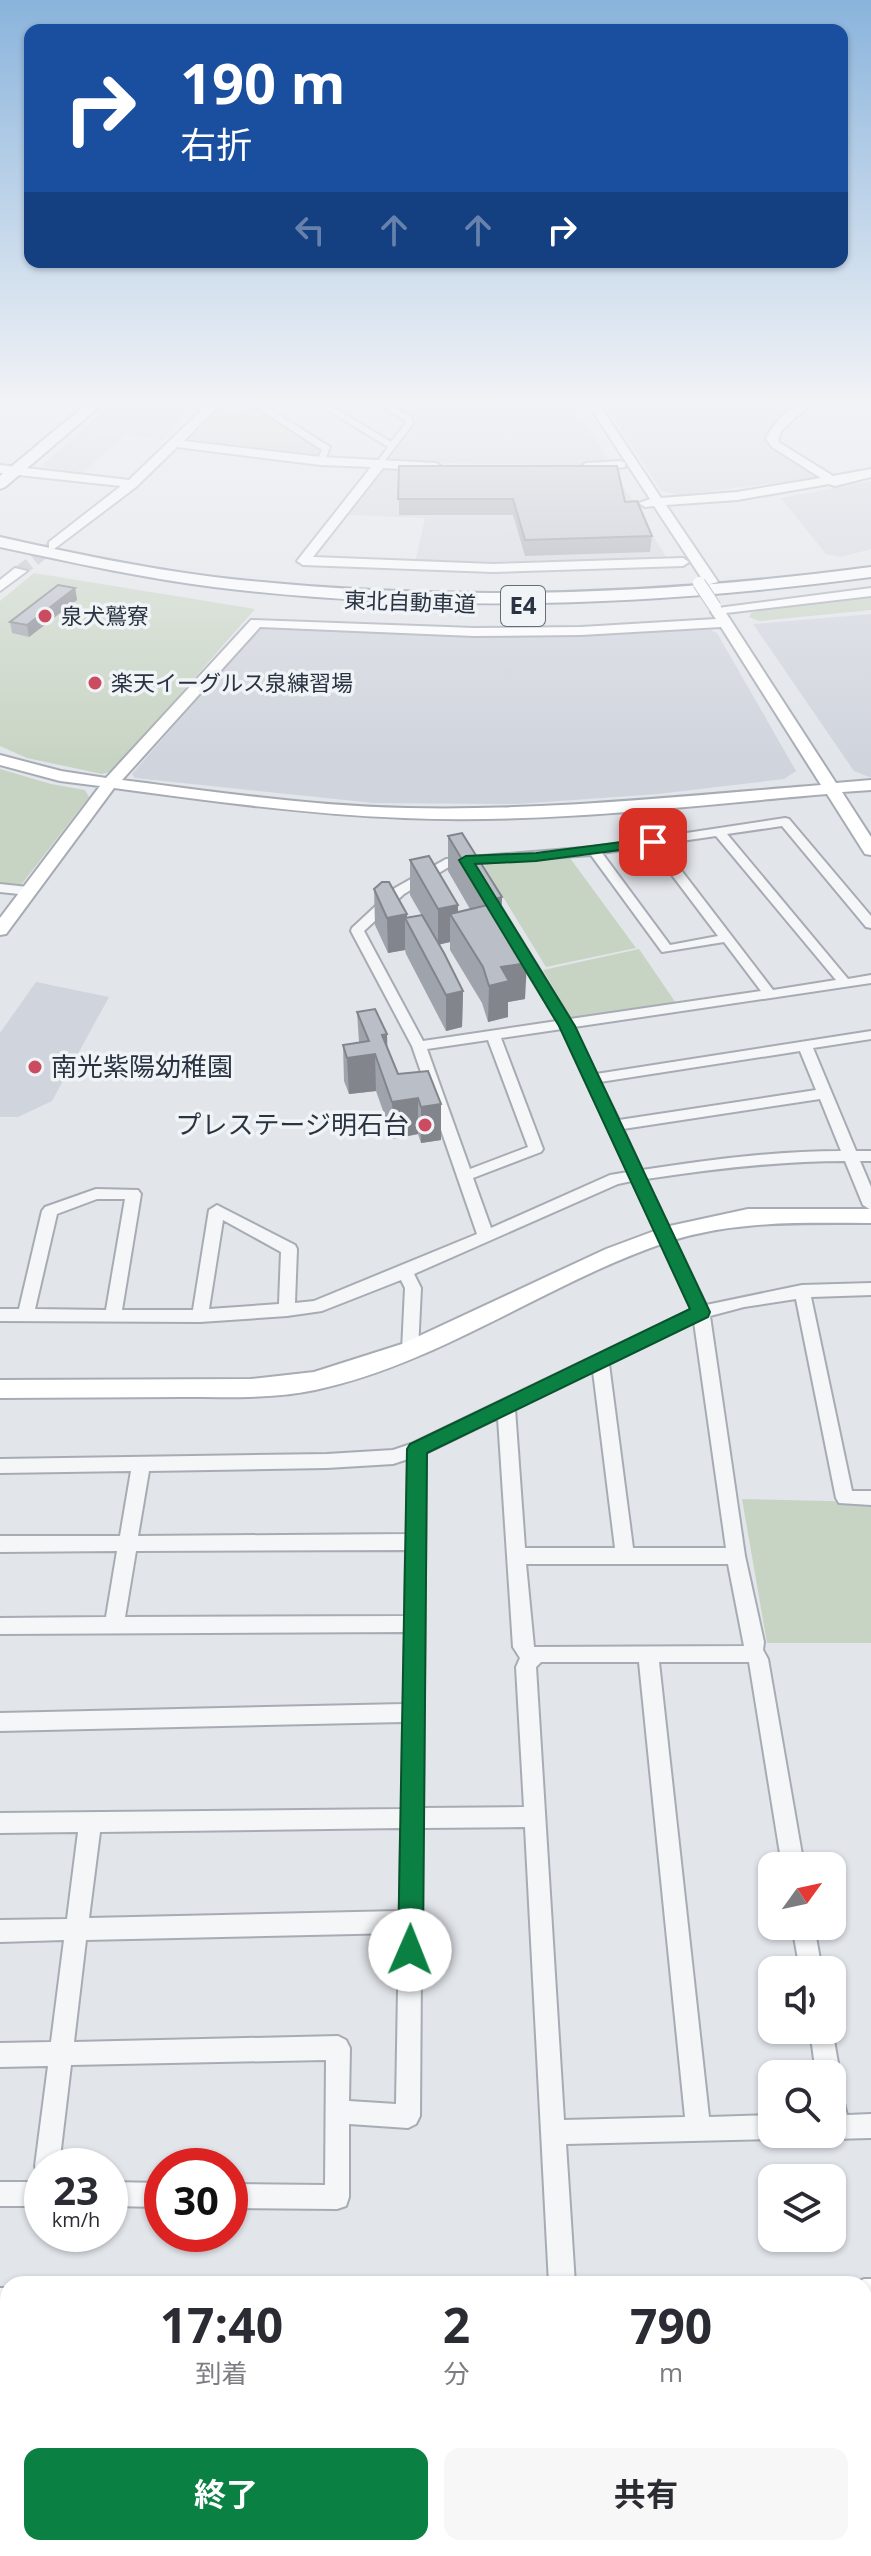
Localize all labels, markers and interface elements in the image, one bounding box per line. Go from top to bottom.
text: 190 m [180,44,346,120]
icon: right [48,56,152,160]
text: 右折 [180,120,252,169]
icon: left [288,208,332,252]
icon: ahead [372,208,416,252]
icon: ahead [456,208,500,252]
icon: right [540,208,584,252]
street label: 東北自動車道 [344,584,477,618]
road number: E4 [501,586,545,626]
place label: 泉犬鷲寮 [61,600,149,630]
marker: 泉犬鷲寮 [36,607,54,625]
place label: 楽天イーグルス泉練習場 [111,667,353,697]
marker: 楽天イーグルス泉練習場 [86,674,104,692]
pin [619,808,687,876]
icon: arrive [631,820,675,864]
place label: 南光紫陽幼稚園 [51,1048,233,1084]
marker: 南光紫陽幼稚園 [26,1058,44,1076]
place label: プレステージ明石台 [176,1106,409,1142]
marker: プレステージ明石台 [416,1116,434,1134]
north arrow [758,1852,846,1940]
map controls [758,1852,846,2252]
position arrow [368,1908,452,1992]
button: sound [758,1956,846,2044]
button: search [758,2060,846,2148]
speed limit sign: 30 [144,2148,248,2252]
text: 23 [53,2162,99,2217]
button: layers [758,2164,846,2252]
text: km/h [52,2206,100,2233]
text: 17:40 [160,2292,283,2357]
text: 2 [443,2292,470,2357]
text: 790 [630,2293,712,2358]
text: m [659,2354,683,2390]
text: 到着 [195,2355,247,2391]
text: 分 [444,2355,470,2391]
button: 終了 [24,2448,428,2540]
button: 共有 [444,2448,848,2540]

